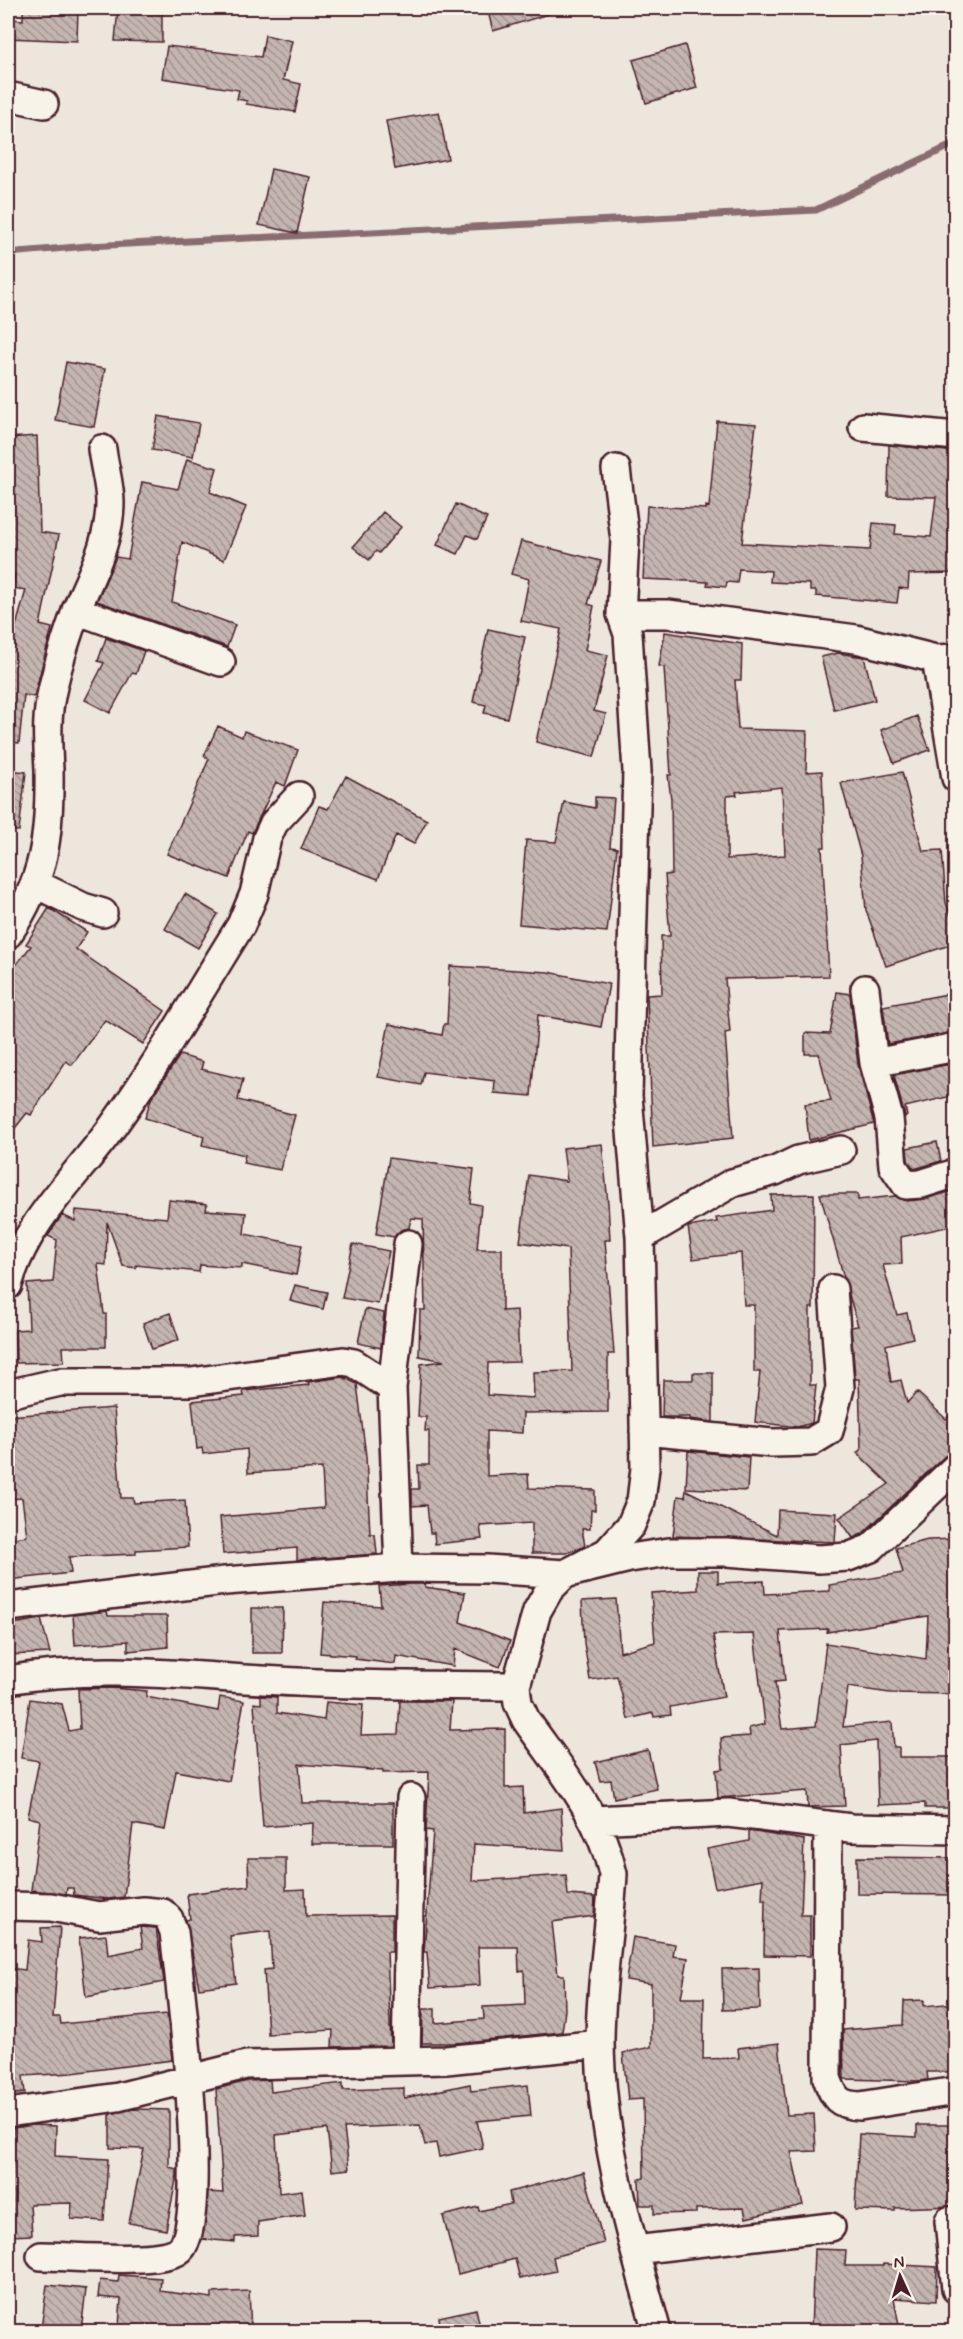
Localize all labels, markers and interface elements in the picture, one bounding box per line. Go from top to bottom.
north arrow [870,2246,930,2306]
text: N [893,2252,905,2273]

